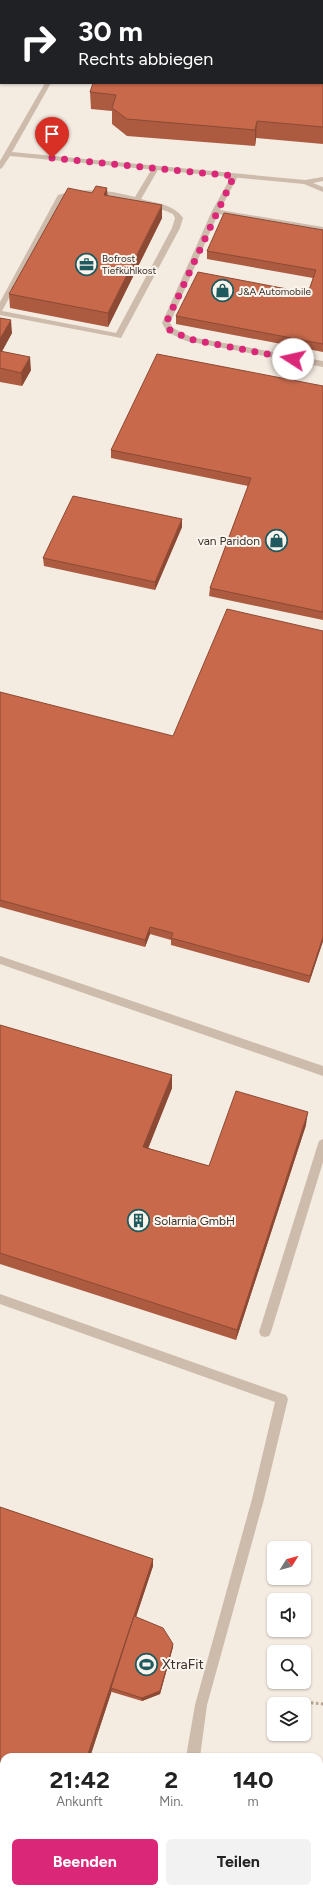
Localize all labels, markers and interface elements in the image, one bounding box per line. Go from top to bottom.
text: 30 m [78,14,143,48]
icon: right [12,16,64,68]
text: Rechts abbiegen [78,48,213,70]
pin [35,117,69,158]
icon: arrive [41,123,63,145]
office icon: Bofrost Tiefkühlkost [74,251,100,277]
place label: Bofrost Tiefkühlkost [102,252,156,277]
shop icon: J&A Automobile [209,278,235,304]
place label: J&A Automobile [238,285,311,298]
position arrow [272,338,314,380]
shop icon: van Paridon [263,528,289,554]
place label: van Paridon [198,534,260,548]
building icon: Solarnia GmbH [125,1208,151,1234]
place label: Solarnia GmbH [154,1214,235,1228]
north arrow [267,1541,311,1585]
map controls [267,1541,311,1741]
button: sound [267,1593,311,1637]
button: search [267,1645,311,1689]
sports icon: XtraFit [134,1651,160,1677]
place label: XtraFit [162,1656,204,1673]
button: layers [267,1697,311,1741]
text: 21:42 [49,1765,110,1794]
text: 2 [164,1765,178,1794]
text: 140 [233,1765,274,1794]
text: Ankunft [56,1794,103,1809]
text: Min. [159,1794,183,1809]
text: m [248,1794,259,1809]
button: Beenden [12,1839,158,1885]
button: Teilen [166,1839,311,1885]

